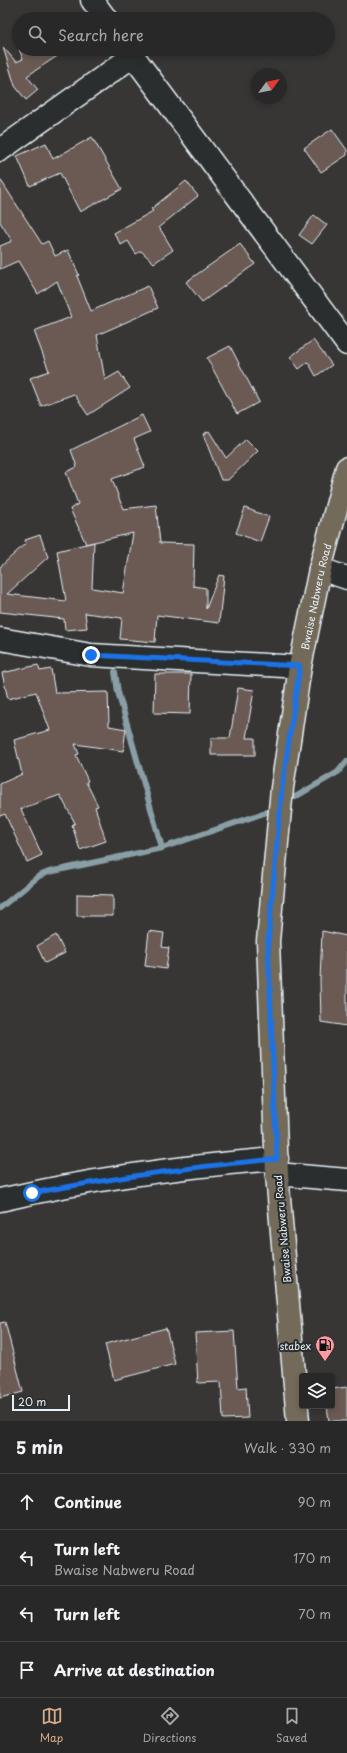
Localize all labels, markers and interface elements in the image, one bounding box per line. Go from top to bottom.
search box [12,12,335,56]
icon: search [26,23,48,45]
text: Search here [58,23,144,46]
north arrow [251,68,287,104]
street label: Bwaise Nabweru Road [296,541,334,651]
route end [82,646,100,664]
street label: Bwaise Nabweru Road [270,1174,294,1284]
route start [23,1184,41,1202]
fuel station icon: stabex [314,1334,336,1362]
place label: stabex [280,1338,311,1353]
map controls [299,1373,335,1409]
button: layers [299,1373,335,1409]
scale bar [12,1393,70,1412]
text: 20 m [18,1393,46,1410]
text: 5 min [16,1434,63,1460]
text: Walk · 330 m [244,1438,331,1457]
text: Continue [54,1490,122,1513]
icon: ahead [16,1491,38,1513]
text: 90 m [298,1492,331,1511]
text: Turn left [54,1537,120,1560]
icon: left [16,1547,38,1569]
text: 170 m [293,1548,331,1567]
text: Bwaise Nabweru Road [54,1560,195,1579]
text: Turn left [54,1602,120,1625]
icon: left [16,1603,38,1625]
text: 70 m [298,1604,331,1623]
text: Arrive at destination [54,1658,215,1681]
icon: arrive [16,1659,38,1681]
tab: Map [40,1705,63,1746]
tab: Directions [143,1705,196,1746]
tab: Saved [276,1705,307,1746]

